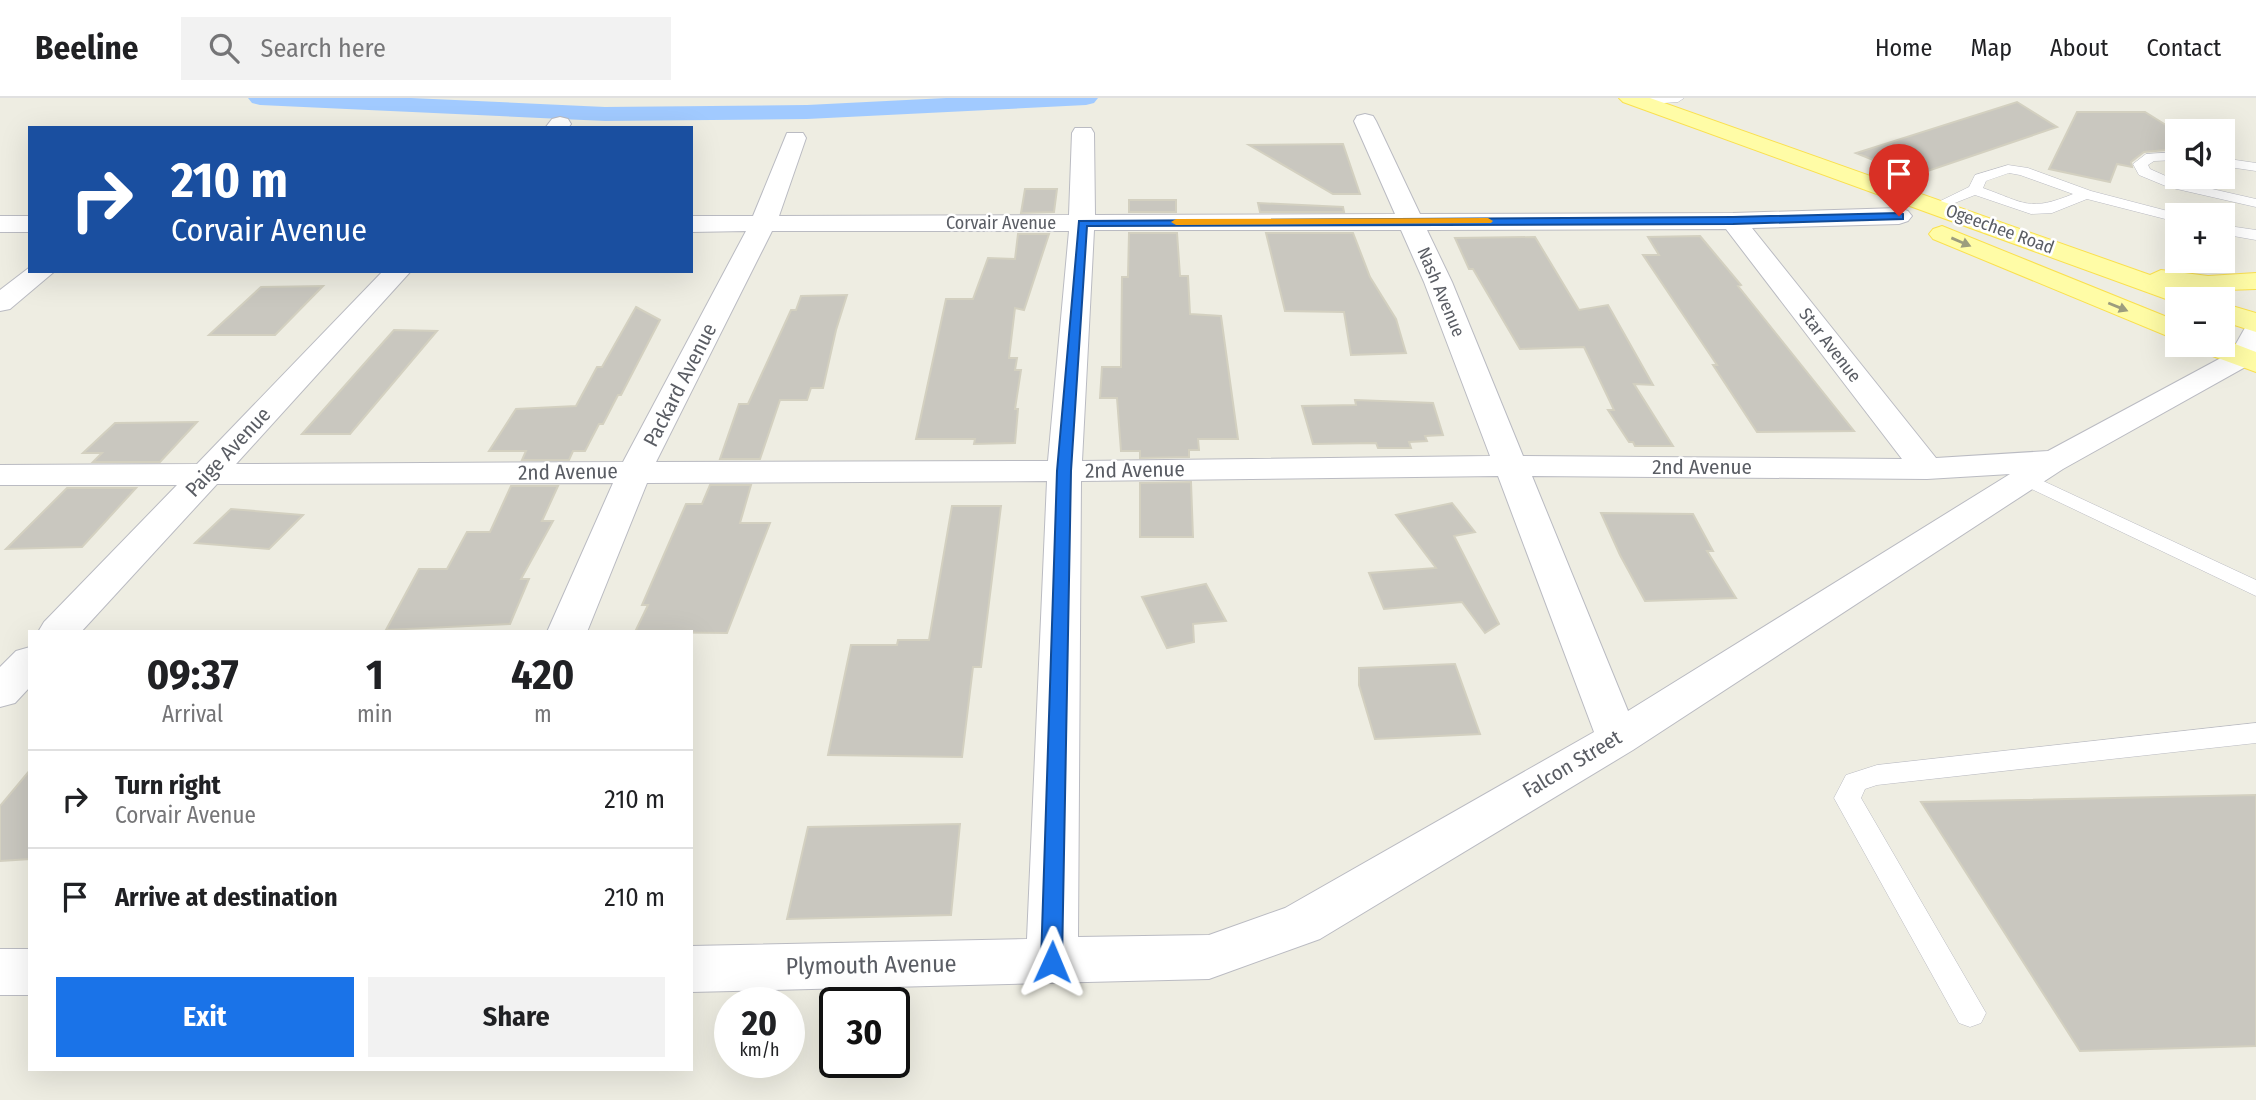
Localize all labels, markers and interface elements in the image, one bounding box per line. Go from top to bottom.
search box [181,17,671,80]
text: Beeline [35,28,139,68]
icon: search [205,29,243,67]
text: Search here [261,33,386,64]
text: Home [1875,34,1932,62]
text: Map [1970,34,2012,62]
text: About [2050,34,2108,62]
text: Contact [2146,34,2221,62]
map controls [2165,119,2235,357]
button: sound [2165,119,2235,189]
pin [1869,144,1929,216]
text: 210 m [171,151,288,210]
icon: right [56,154,147,245]
icon: arrive [1880,155,1918,193]
street label: Ogeechee Road [1943,199,2057,259]
button: + [2165,203,2235,273]
text: Corvair Avenue [171,211,367,249]
street label: Corvair Avenue [946,212,1056,234]
one-way arrow [1951,237,1972,248]
street label: Nash Avenue [1412,244,1470,340]
button: − [2165,287,2235,357]
one-way arrow [2107,302,2128,313]
street label: Star Avenue [1794,304,1866,387]
street label: Packard Avenue [638,319,722,451]
street label: Paige Avenue [180,402,276,502]
street label: 2nd Avenue [1652,454,1752,480]
street label: 2nd Avenue [1085,456,1185,484]
street label: 2nd Avenue [518,458,618,486]
text: 09:37 [146,650,239,700]
text: 1 [366,650,384,700]
text: 420 [511,650,575,700]
text: Arrival [162,700,223,728]
text: min [357,700,393,728]
text: m [534,700,552,728]
street label: Falcon Street [1518,724,1626,804]
text: Turn right [115,770,221,801]
icon: right [56,780,94,818]
text: 210 m [604,784,665,815]
text: Corvair Avenue [115,801,256,829]
icon: arrive [56,878,94,916]
text: Arrive at destination [115,882,338,913]
text: 210 m [604,882,665,913]
position arrow [1015,925,1089,999]
street label: Plymouth Avenue [785,950,957,980]
button: Exit [56,977,354,1057]
button: Share [368,977,665,1057]
speed limit sign: 30 [819,987,910,1078]
text: 20 [742,1002,777,1044]
text: km/h [739,1039,780,1061]

